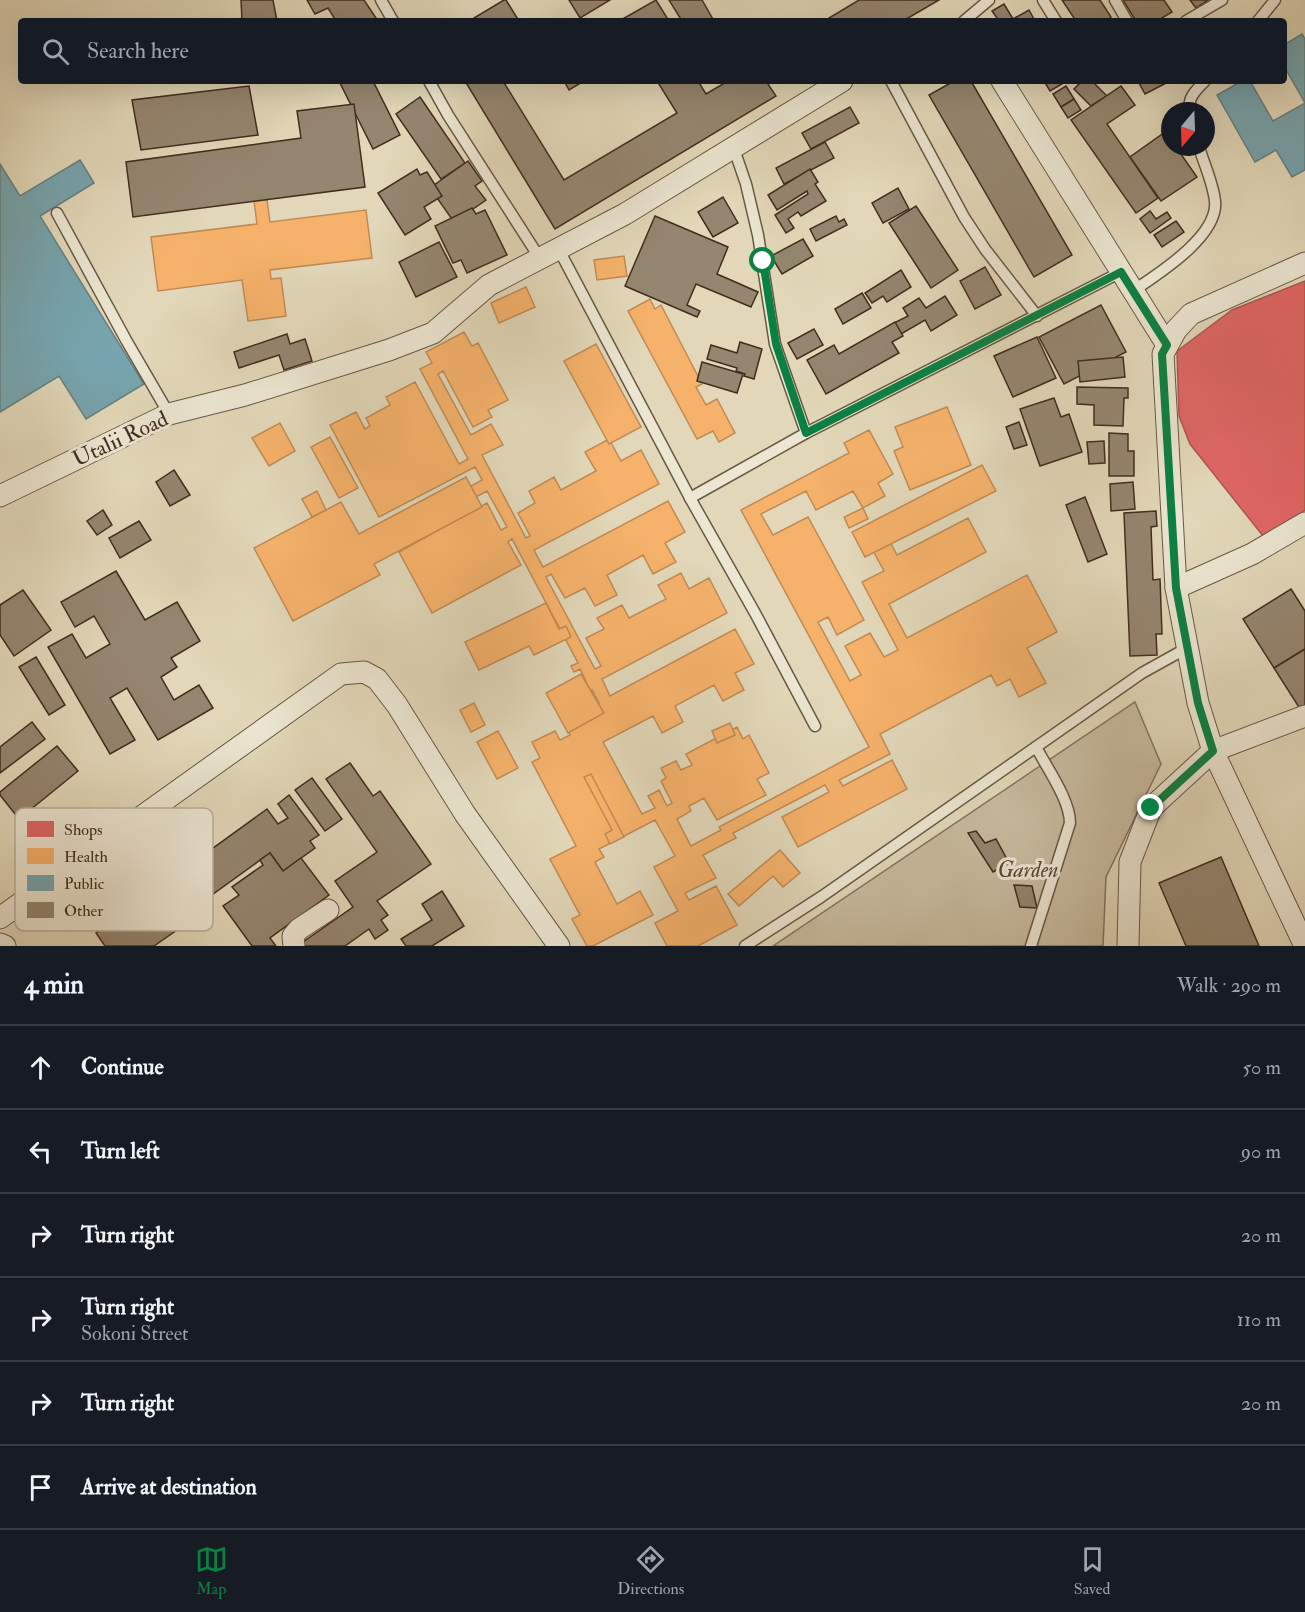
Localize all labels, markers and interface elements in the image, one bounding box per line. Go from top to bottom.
search box [18,18,1287,84]
icon: search [39,35,72,68]
text: Search here [87,37,189,65]
north arrow [1161,102,1215,156]
route start [749,247,775,273]
street label: Utalii Road [68,405,173,473]
route end [1137,794,1163,820]
legend [15,808,213,931]
text: Shops [64,820,103,841]
text: Health [64,847,108,867]
park label: Garden [998,856,1058,884]
text: Public [64,874,105,894]
text: Other [64,901,103,921]
text: 4 min [24,969,84,1001]
text: Walk · 290 m [1177,973,1281,998]
icon: ahead [24,1051,57,1084]
text: Continue [81,1053,164,1081]
text: 50 m [1242,1055,1281,1080]
icon: left [24,1135,57,1168]
text: Turn left [81,1137,160,1165]
text: 90 m [1241,1139,1281,1164]
icon: right [24,1219,57,1252]
text: Turn right [81,1221,174,1249]
text: 20 m [1241,1223,1281,1248]
text: Turn right [81,1293,174,1321]
icon: right [24,1303,57,1336]
text: 110 m [1237,1307,1281,1332]
text: Sokoni Street [81,1321,189,1346]
icon: right [24,1387,57,1420]
text: Turn right [81,1389,174,1417]
text: 20 m [1241,1391,1281,1416]
icon: arrive [24,1471,57,1504]
text: Arrive at destination [81,1473,257,1501]
tab: Map [195,1543,228,1599]
tab: Directions [617,1543,684,1599]
tab: Saved [1074,1543,1110,1599]

